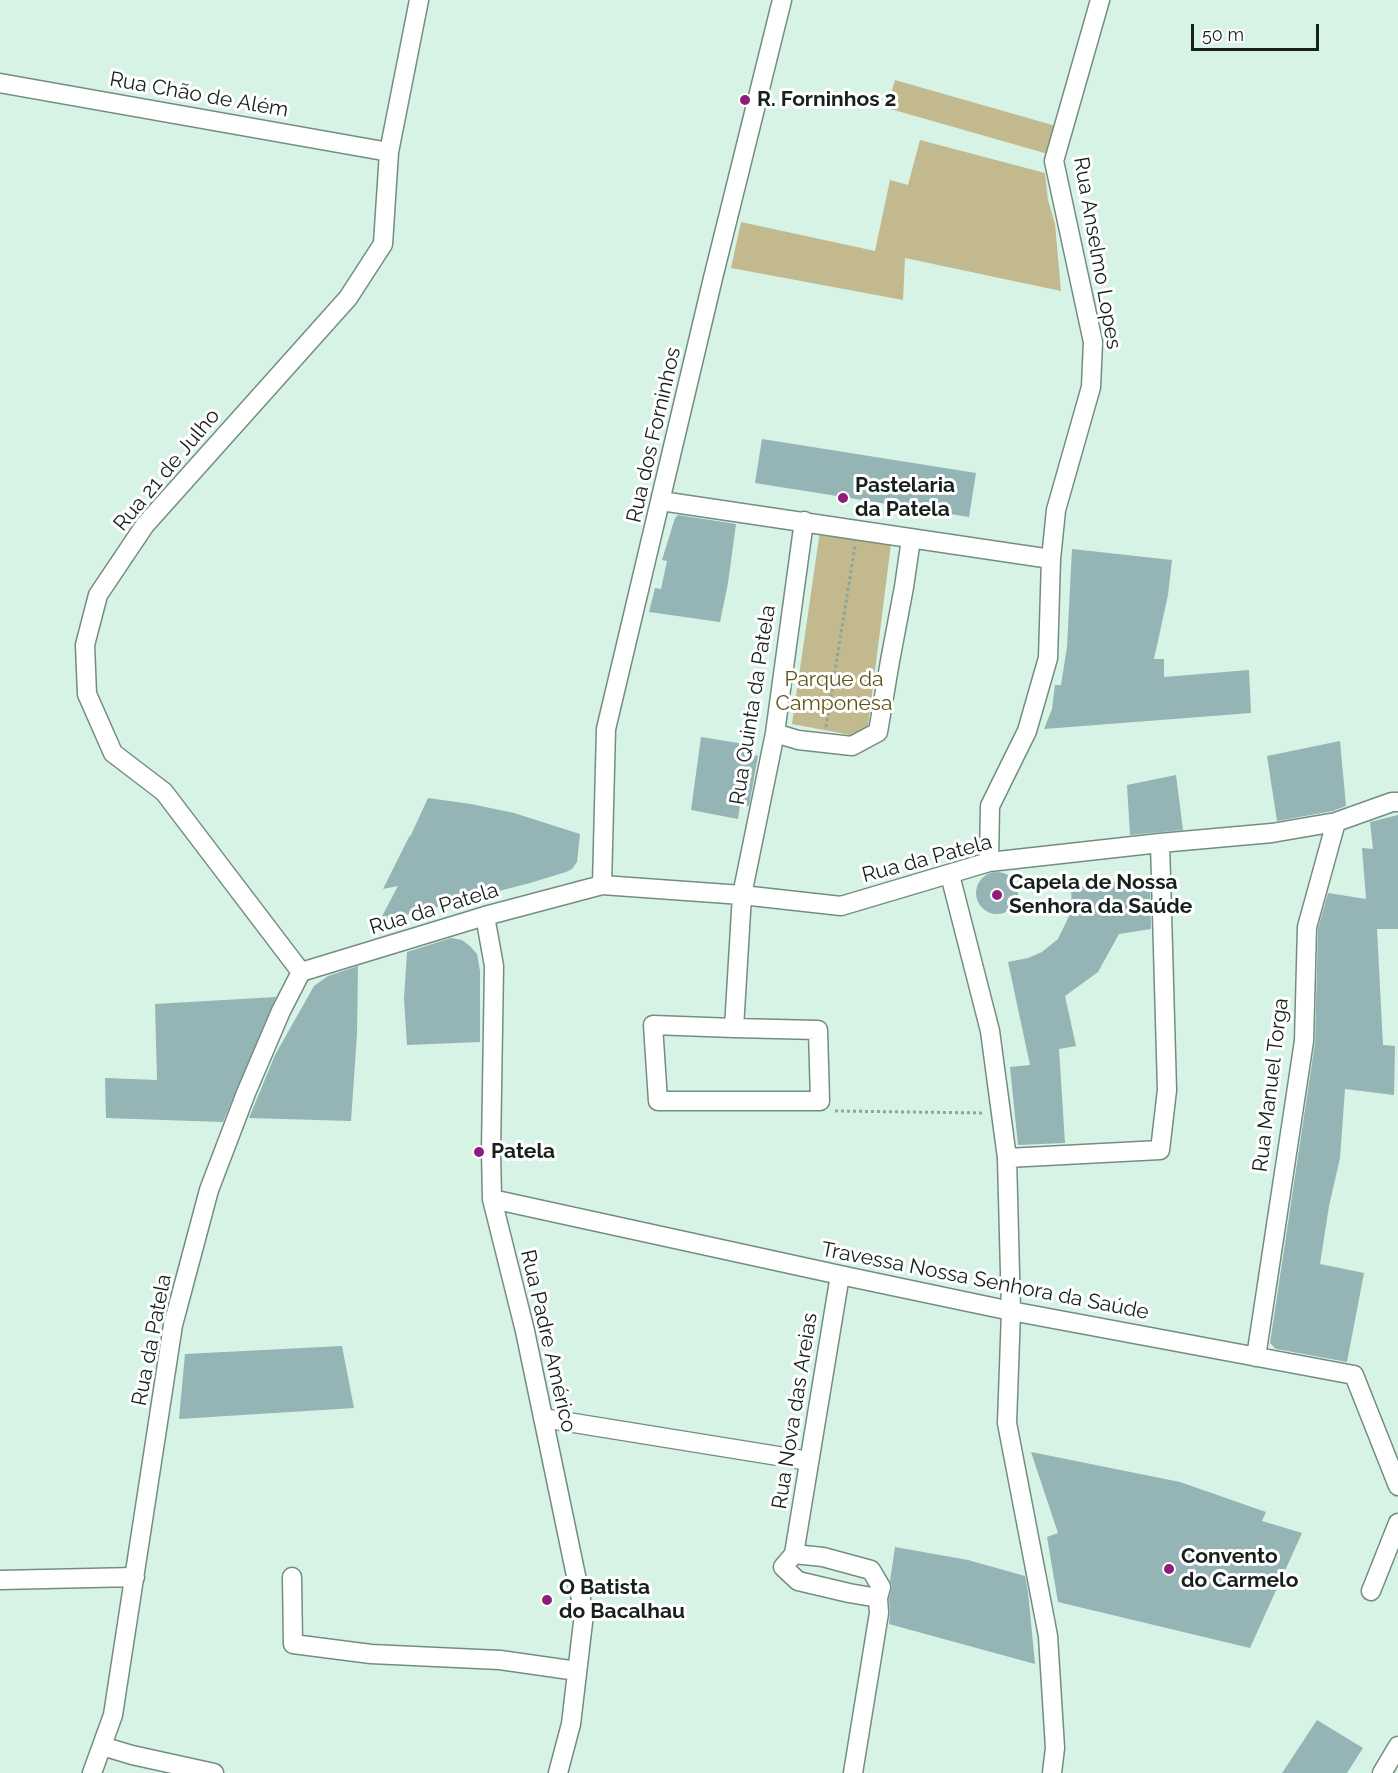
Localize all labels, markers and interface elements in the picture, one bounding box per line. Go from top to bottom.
scale bar [1194,12,1322,50]
text: 50 m [1202,24,1244,45]
street label: Rua Chão de Além [108,67,290,123]
place label: R. Forninhos 2 [757,87,896,113]
marker: R. Forninhos 2 [738,93,752,107]
street label: Rua Anselmo Lopes [1068,155,1126,351]
street label: Rua dos Forninhos [622,345,686,525]
street label: Rua 21 de Julho [109,404,225,536]
place label: Pastelaria da Patela [855,473,955,523]
marker: Pastelaria da Patela [836,491,850,505]
street label: Rua Quinta da Patela [725,603,781,807]
park label: Parque da Camponesa [776,667,892,717]
street label: Rua da Patela [859,830,995,888]
place label: Capela de Nossa Senhora da Saúde [1009,870,1192,920]
street label: Rua da Patela [367,877,501,941]
marker: Capela de Nossa Senhora da Saúde [990,888,1004,902]
street label: Rua Manuel Torga [1248,997,1294,1173]
place label: Patela [491,1139,555,1165]
marker: Patela [472,1145,486,1159]
street label: Travessa Nossa Senhora da Saúde [819,1237,1151,1325]
street label: Rua Padre Américo [515,1247,581,1435]
street label: Rua da Patela [127,1272,177,1408]
street label: Rua Nova das Areias [767,1311,823,1511]
place label: Convento do Carmelo [1181,1544,1298,1594]
marker: Convento do Carmelo [1162,1562,1176,1576]
place label: O Batista do Bacalhau [559,1575,685,1625]
marker: O Batista do Bacalhau [540,1593,554,1607]

